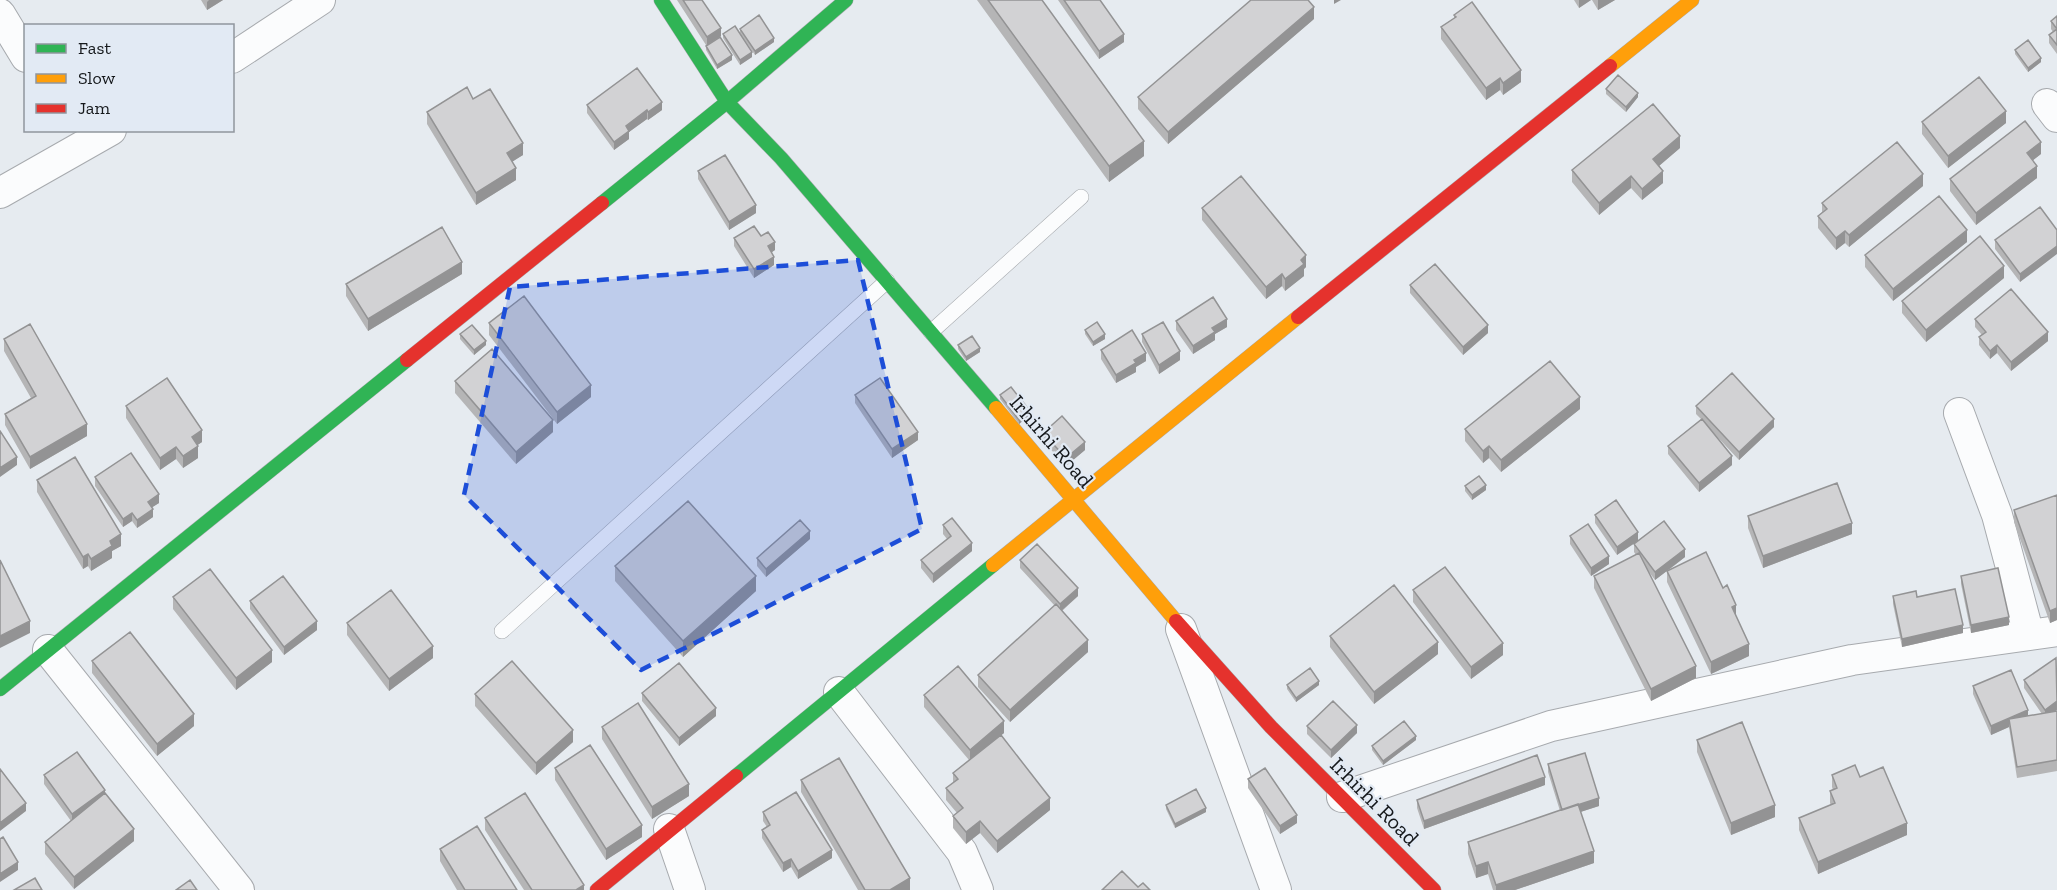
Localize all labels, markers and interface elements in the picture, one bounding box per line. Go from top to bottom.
legend [24,24,234,132]
text: Fast [78,37,111,59]
text: Slow [78,67,115,89]
text: Jam [78,97,110,119]
street label: Irhirhi Road [1004,389,1099,493]
street label: Irhirhi Road [1325,751,1425,851]

